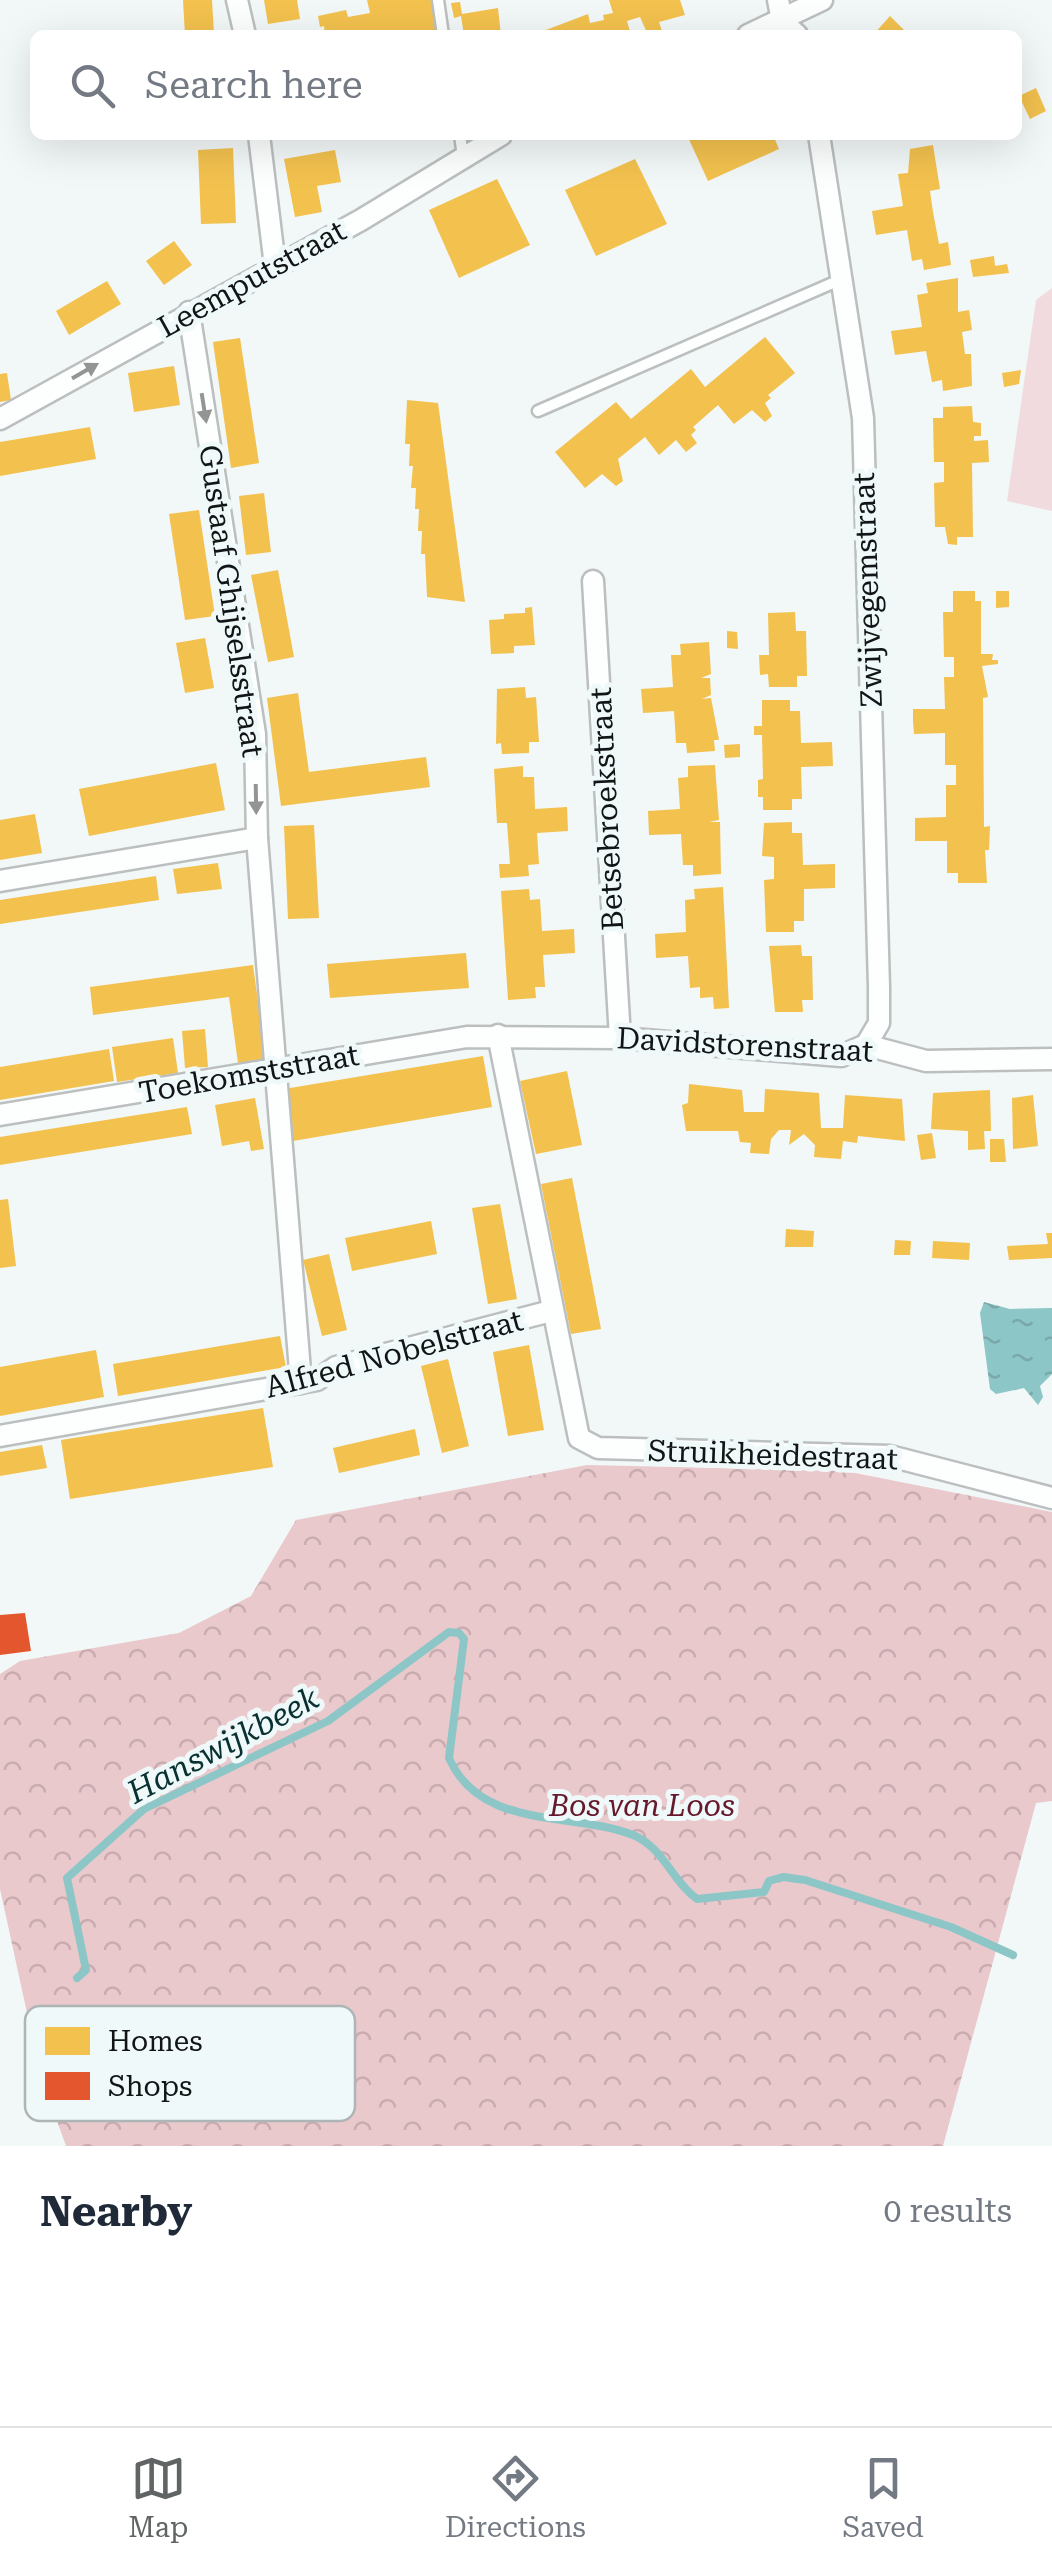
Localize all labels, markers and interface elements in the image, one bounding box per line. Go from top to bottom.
search box [30,30,1022,140]
icon: search [65,58,120,113]
text: Search here [145,63,363,107]
street label: Leemputstraat [152,213,352,345]
one-way arrow [71,363,99,381]
one-way arrow [197,393,212,425]
street label: Gustaaf Ghijselsstraat [192,443,271,759]
street label: Zwijvegemstraat [846,472,889,708]
street label: Betsebroekstraat [583,687,630,931]
one-way arrow [248,784,264,816]
street label: Davidstorenstraat [616,1020,874,1069]
street label: Toekomststraat [136,1037,362,1110]
street label: Alfred Nobelstraat [261,1302,526,1405]
street label: Struikheidestraat [647,1433,899,1476]
water label: Hanswijkbeek [120,1678,326,1812]
park label: Bos van Loos [548,1788,735,1823]
legend [25,2006,355,2121]
text: Homes [108,2025,202,2058]
text: Shops [108,2070,192,2103]
text: Nearby [40,2187,192,2236]
text: 0 results [884,2192,1012,2230]
tab: Map [128,2451,188,2544]
tab: Directions [445,2451,586,2544]
tab: Saved [842,2451,924,2544]

